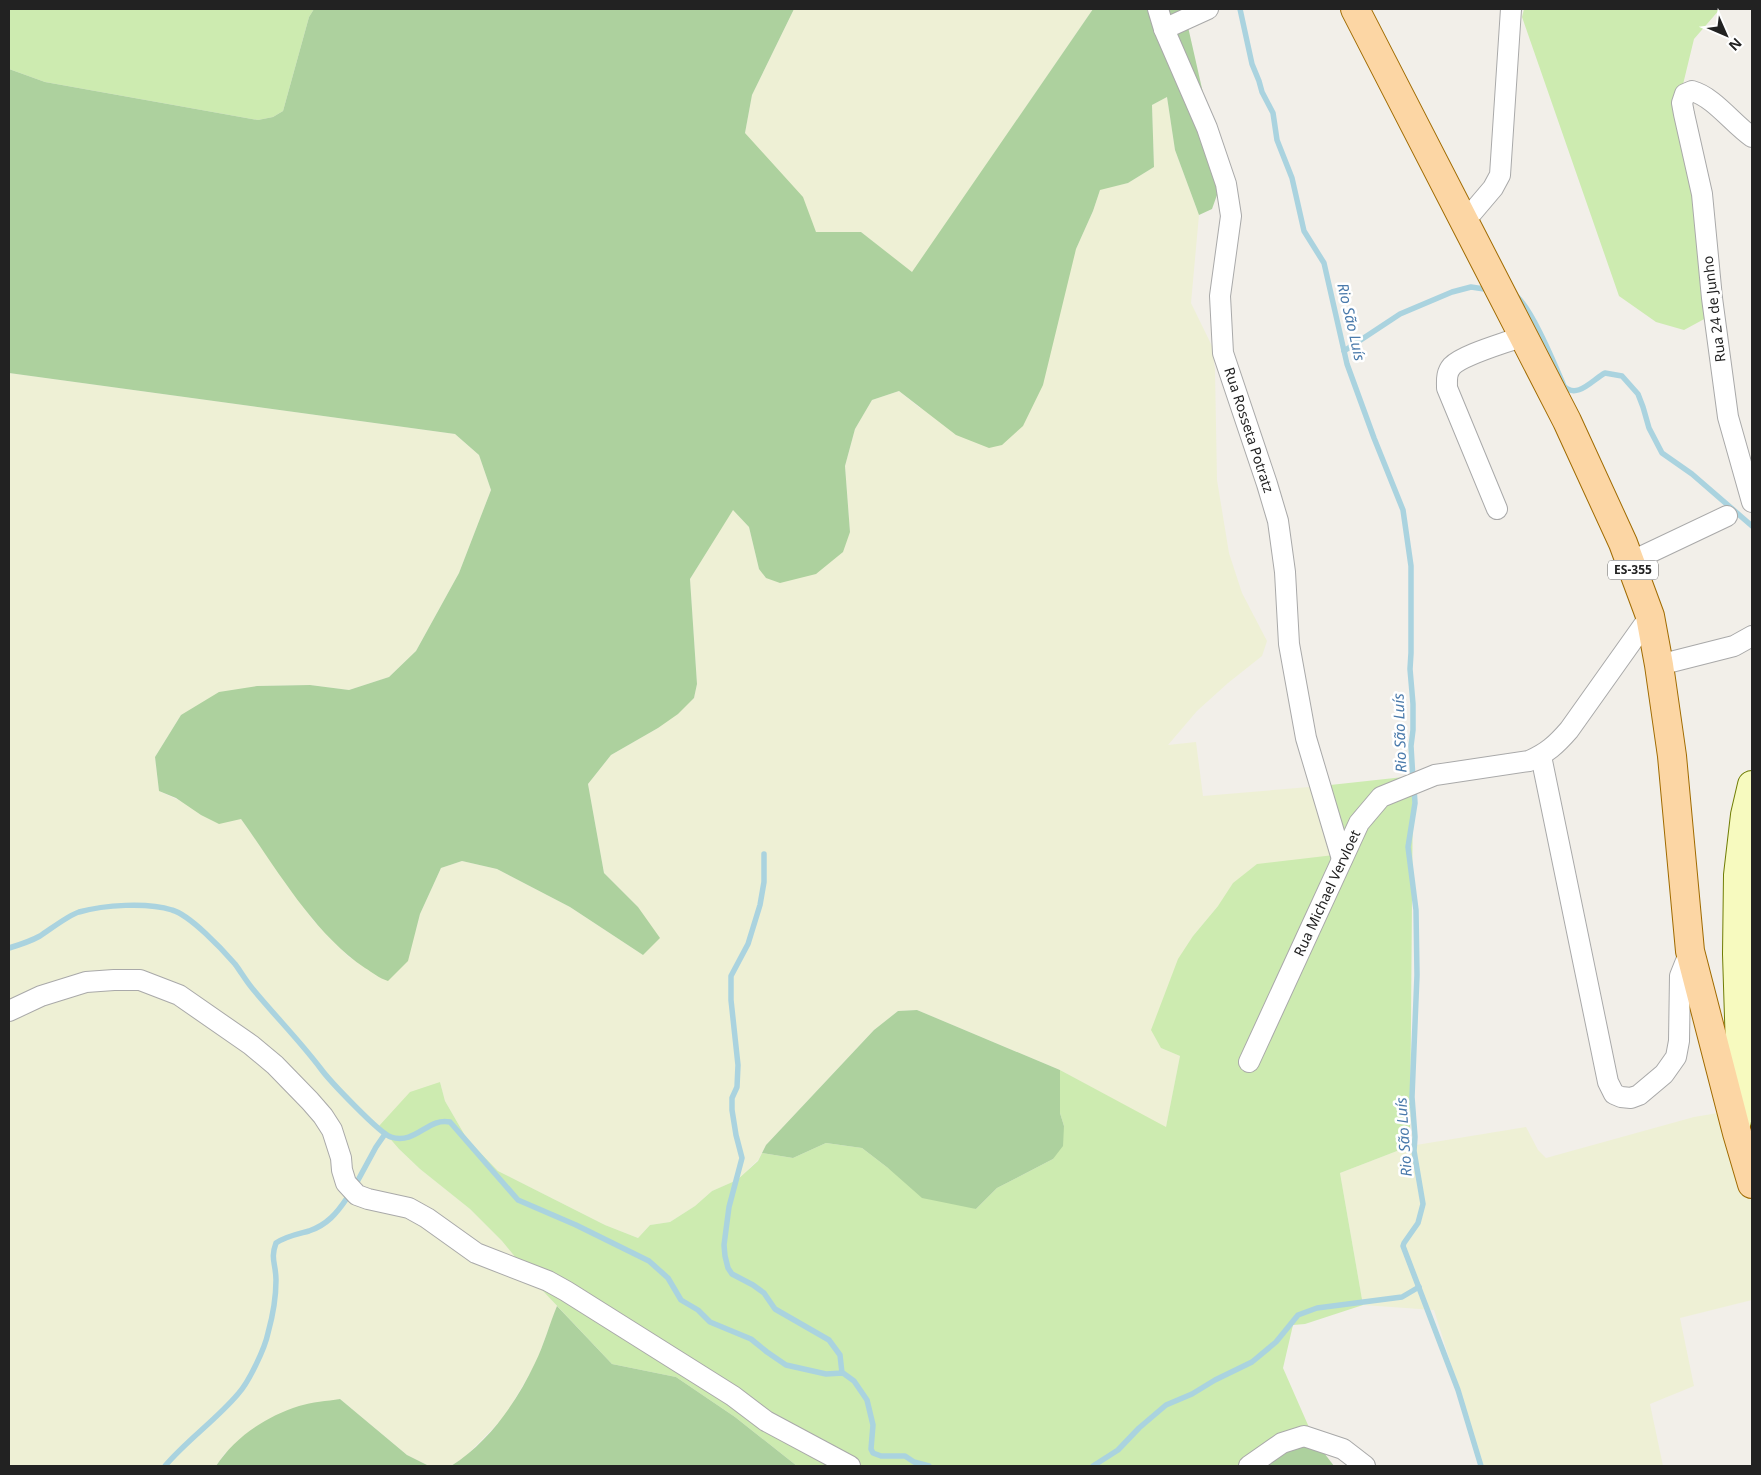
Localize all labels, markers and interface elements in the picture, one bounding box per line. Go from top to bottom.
north arrow [1701,10,1751,60]
text: N [1725,34,1746,55]
street label: Rua 24 de Junho [1698,255,1729,363]
water label: Rio São Luís [1333,281,1371,363]
street label: Rua Rosseta Potratz [1220,365,1279,495]
road number: ES-355 [1608,560,1658,580]
water label: Rio São Luís [1388,692,1410,773]
street label: Rua Michael Vervloet [1289,826,1364,959]
water label: Rio São Luís [1390,1096,1416,1177]

